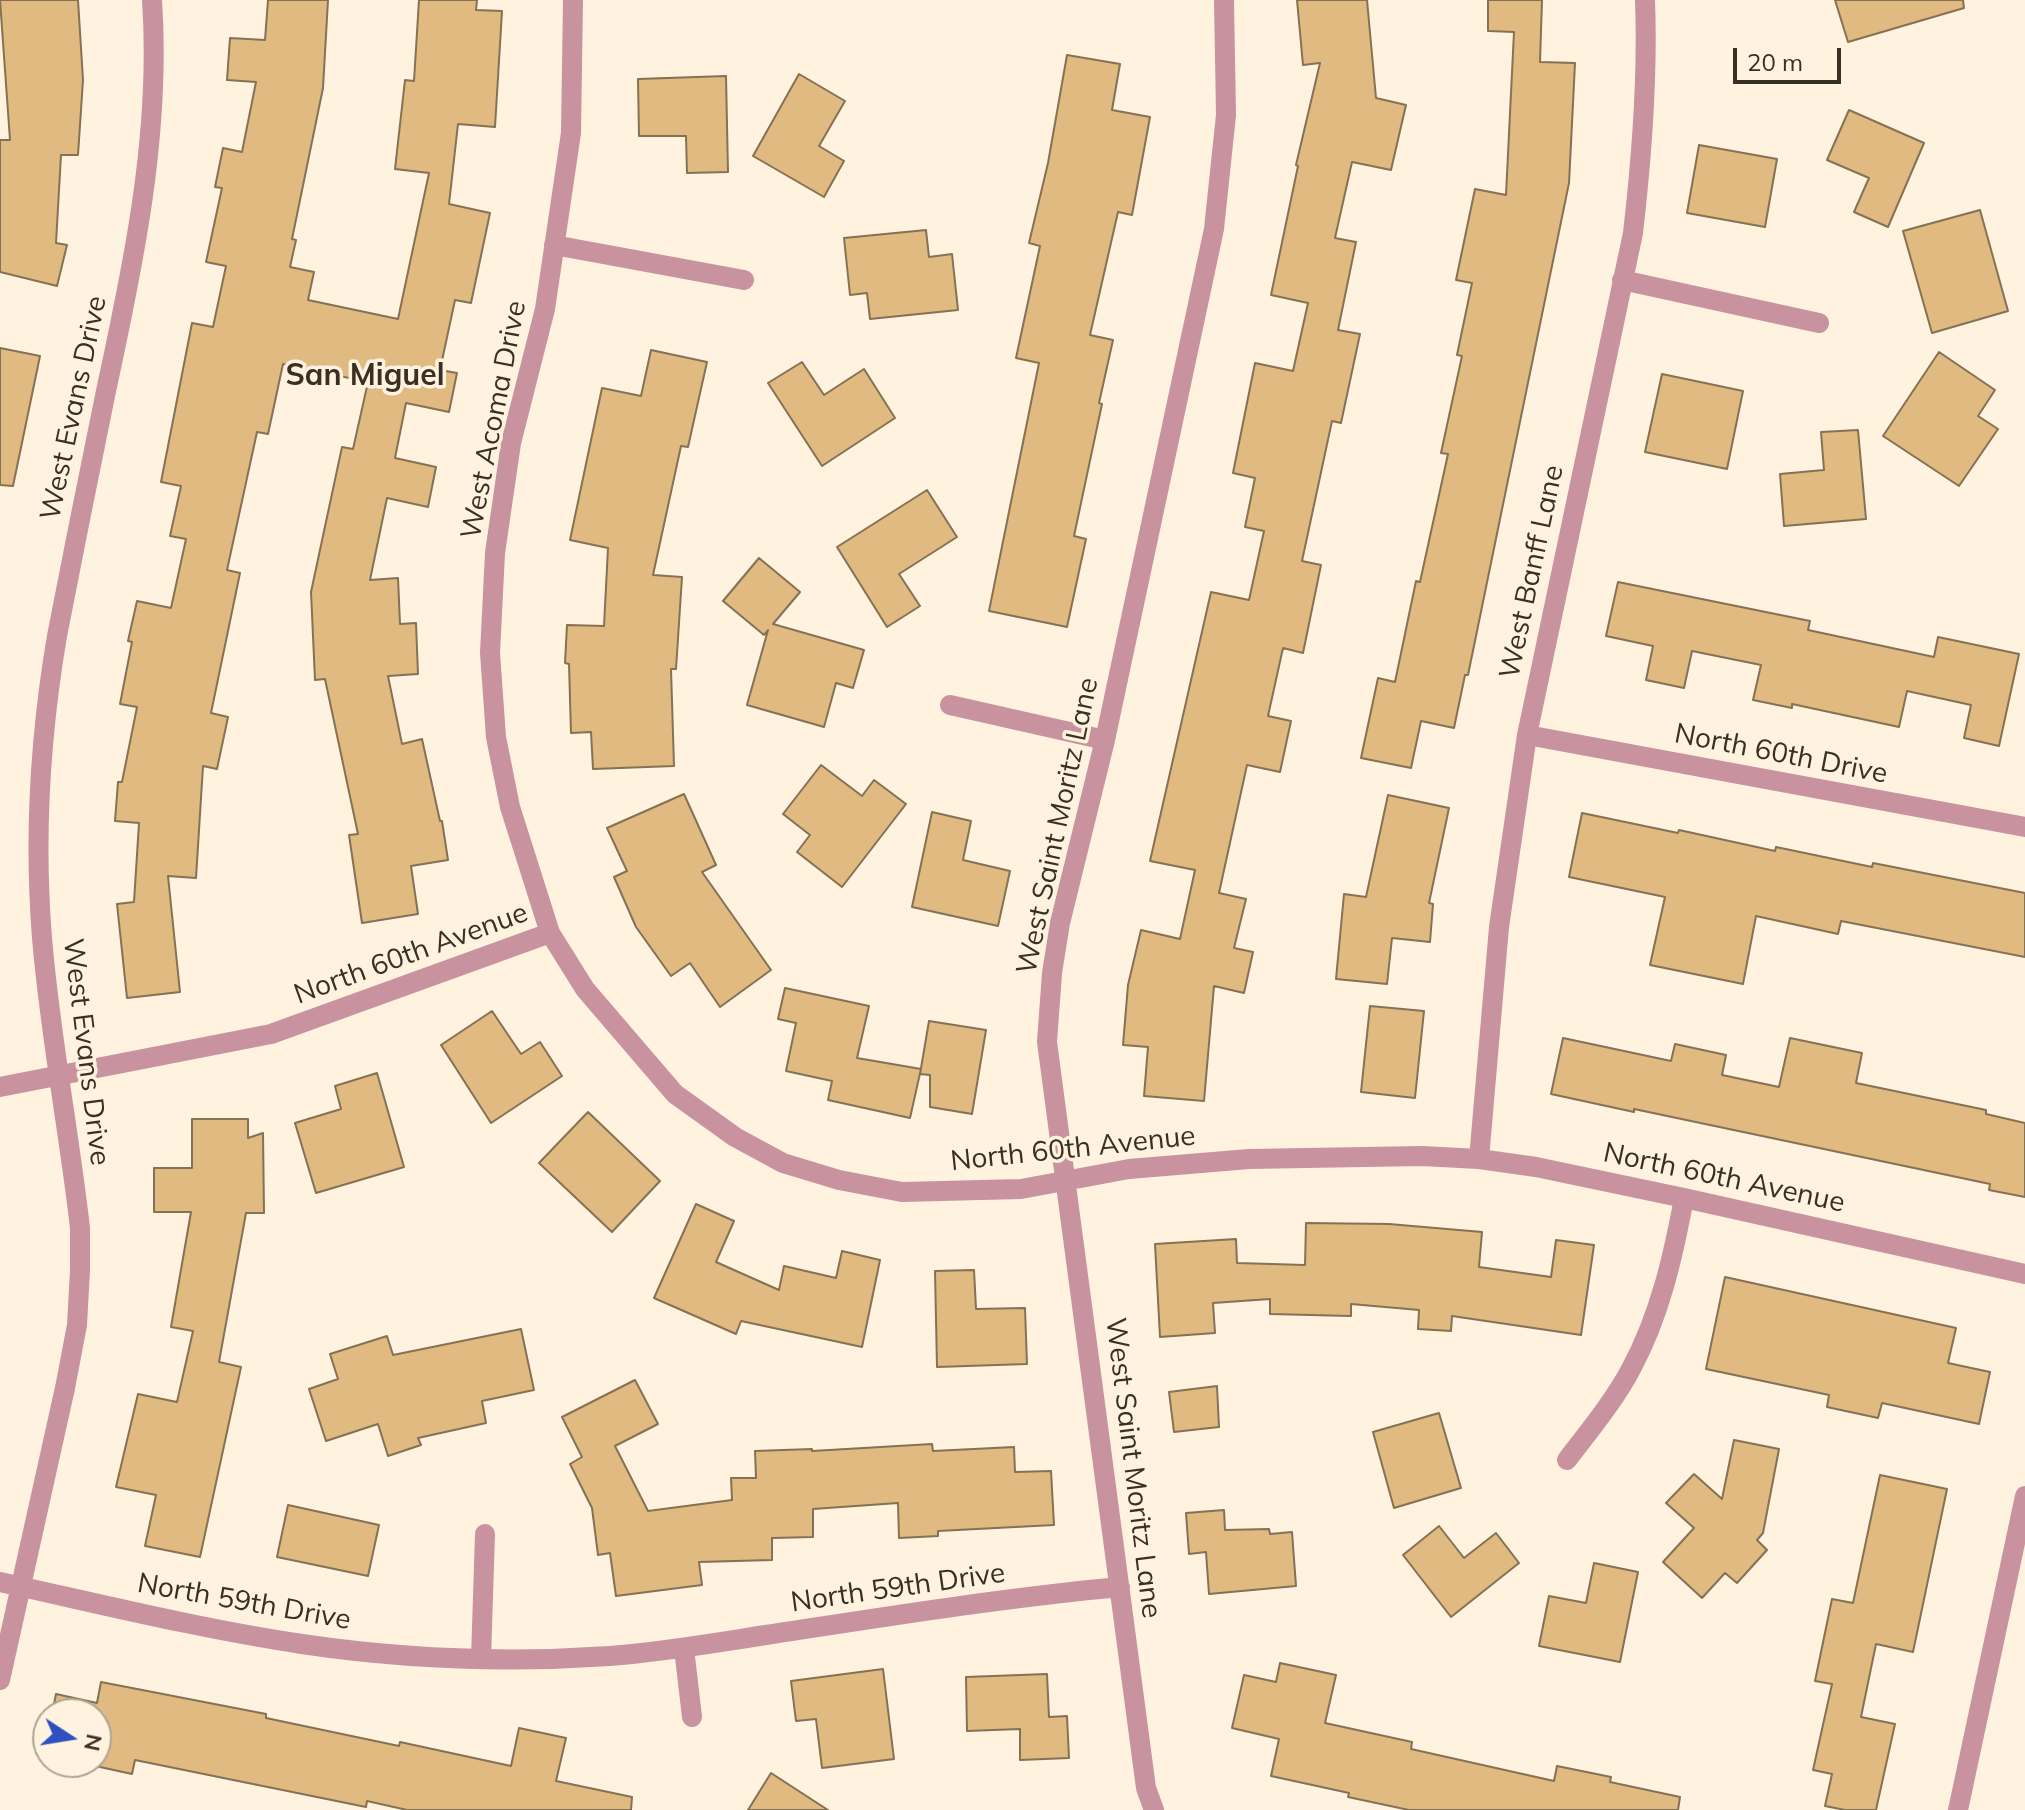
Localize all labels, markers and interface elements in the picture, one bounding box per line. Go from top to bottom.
scale bar [1737,32,1845,82]
text: 20 m [1747,47,1803,77]
street label: West Evans Drive [34,293,114,523]
street label: West Acoma Drive [454,298,534,542]
district label: San Miguel [286,358,444,394]
street label: West Banff Lane [1493,462,1571,682]
street label: West Saint Moritz Lane [1010,675,1106,977]
street label: North 60th Drive [1672,717,1890,791]
street label: North 60th Avenue [290,896,532,1012]
street label: West Evans Drive [55,937,117,1167]
street label: North 60th Avenue [949,1119,1197,1179]
street label: North 60th Avenue [1600,1136,1848,1220]
street label: West Saint Moritz Lane [1098,1316,1168,1620]
street label: North 59th Drive [789,1556,1007,1620]
street label: North 59th Drive [135,1567,353,1637]
north arrow [32,1698,112,1778]
text: N [78,1732,109,1754]

